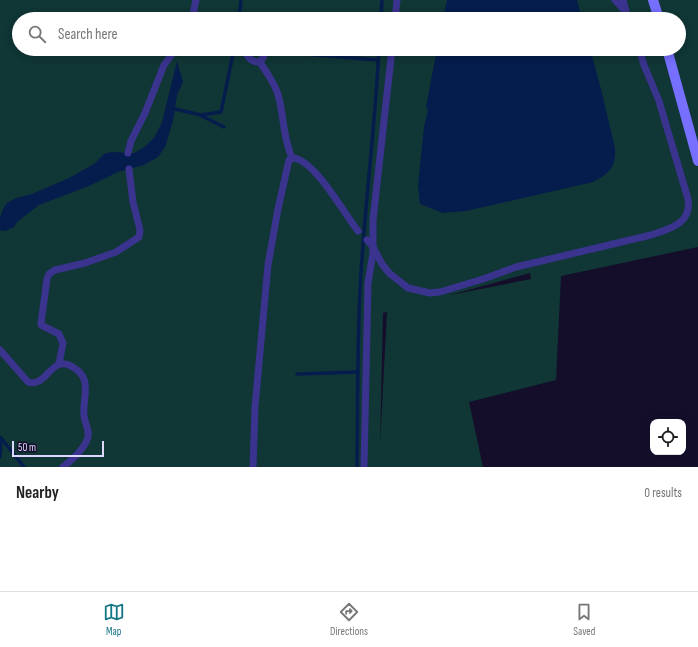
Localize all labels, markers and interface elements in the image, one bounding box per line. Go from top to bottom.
search box [12,12,686,56]
icon: search [26,23,48,45]
text: Search here [58,25,118,44]
map controls [650,419,686,455]
button: locate [650,419,686,455]
scale bar [12,439,104,458]
text: 50 m [18,441,36,454]
text: Nearby [16,483,59,503]
text: 0 results [644,485,682,501]
tab: Map [103,601,125,638]
tab: Directions [330,601,368,638]
tab: Saved [573,601,595,638]

